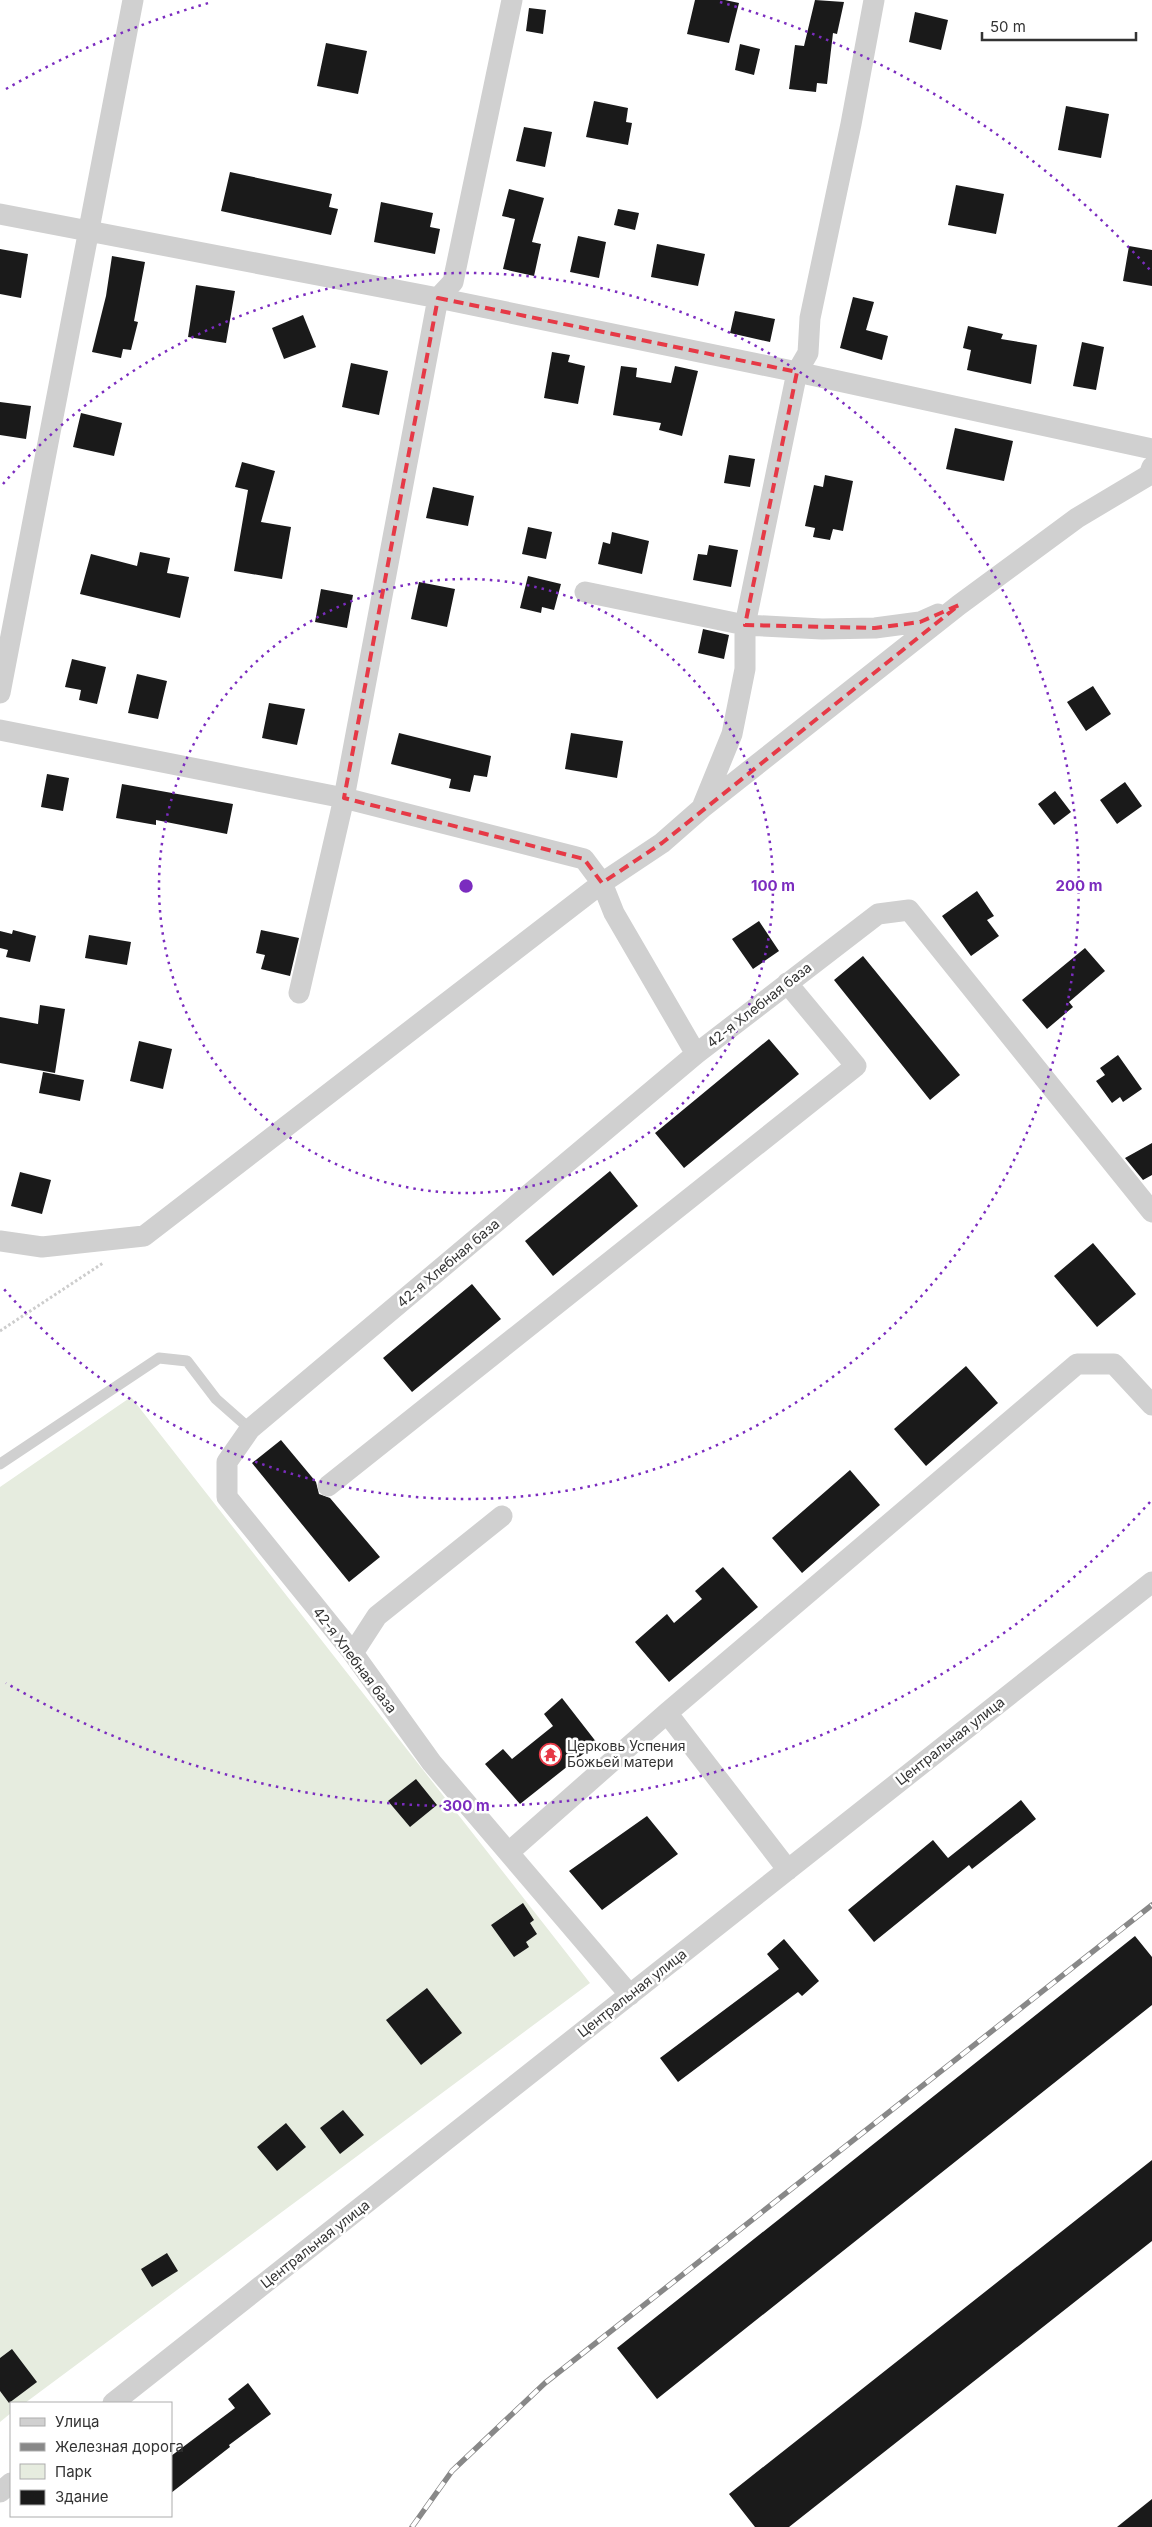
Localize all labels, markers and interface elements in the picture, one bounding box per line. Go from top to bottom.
scale bar [982,10,1136,42]
text: 50 m [990,17,1026,36]
text: 100 m [751,876,795,895]
text: 200 m [1056,876,1102,895]
centre of rings [457,877,475,895]
street label: 42-я Хлебная база [703,958,815,1051]
street label: 42-я Хлебная база [393,1215,502,1310]
street label: 42-я Хлебная база [310,1603,401,1716]
street label: Центральная улица [892,1693,1007,1788]
place label: Церковь Успения Божьей матери [567,1737,686,1770]
temple icon: Церковь Успения Божьей матери [539,1742,563,1766]
text: 300 m [442,1796,490,1815]
street label: Центральная улица [574,1945,689,2040]
street label: Центральная улица [257,2196,372,2291]
legend [10,2402,172,2517]
text: Улица [55,2412,99,2431]
text: Железная дорога [55,2437,184,2456]
text: Парк [55,2462,92,2481]
text: Здание [55,2487,109,2506]

